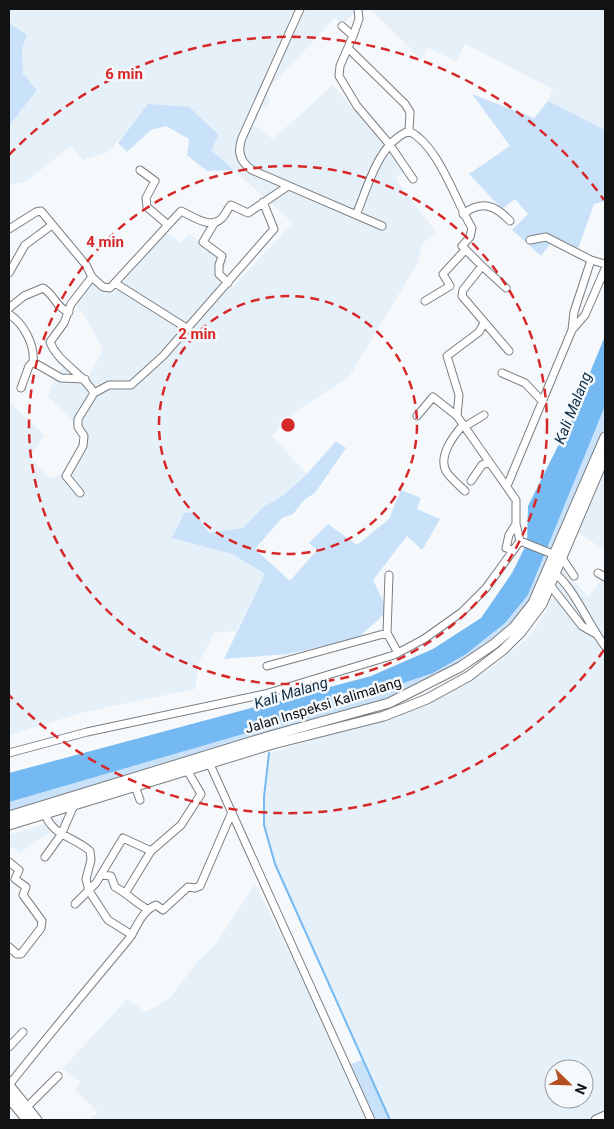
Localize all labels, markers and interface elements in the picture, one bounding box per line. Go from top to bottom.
text: 6 min [105,65,143,83]
text: 4 min [86,233,124,251]
text: 2 min [178,325,216,343]
water label: Kali Malang [550,369,596,447]
centre of rings [279,416,297,434]
water label: Kali Malang [252,673,330,713]
street label: Jalan Inspeksi Kalimalang [243,674,403,736]
north arrow [544,1059,594,1109]
text: N [572,1081,590,1097]

